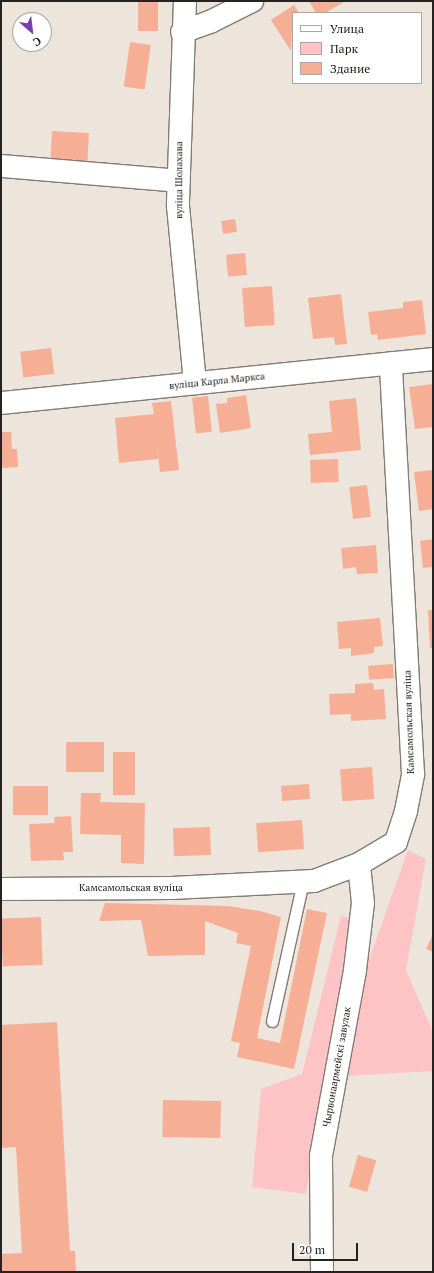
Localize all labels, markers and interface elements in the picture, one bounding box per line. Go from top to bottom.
north arrow [12,12,52,52]
legend [292,12,422,84]
text: Улица [330,21,364,36]
text: С [31,34,44,50]
text: Парк [330,41,358,56]
text: Здание [330,61,370,76]
street label: вуліца Шолахава [173,141,185,219]
street label: вуліца Карла Маркса [168,370,266,392]
street label: Камсамольская вуліца [401,670,417,774]
street label: Камсамольская вуліца [79,882,183,894]
street label: Чырвонаармейскі завулак [321,1006,353,1128]
scale bar [294,1235,360,1261]
text: 20 m [299,1242,325,1257]

